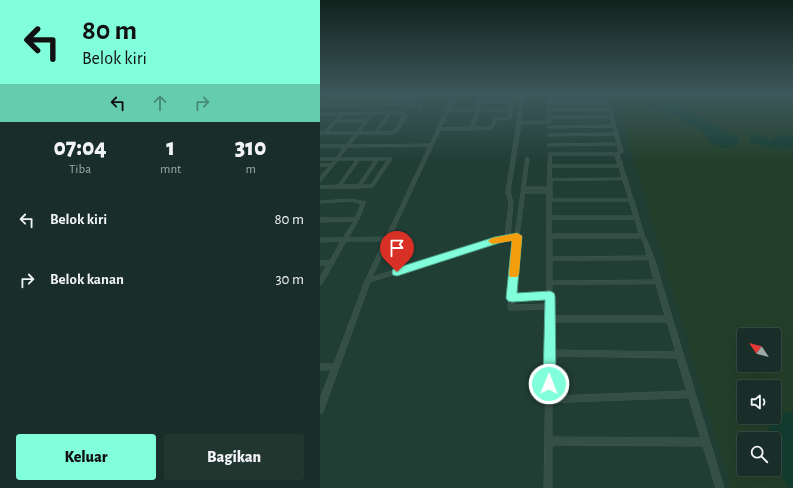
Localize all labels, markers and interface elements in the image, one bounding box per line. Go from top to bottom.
icon: left [16,16,68,68]
text: 80 m [82,17,137,45]
text: Belok kiri [82,50,147,68]
icon: left [107,92,129,114]
icon: ahead [149,92,171,114]
icon: right [191,92,213,114]
text: 07:04 [53,136,107,160]
text: 1 [166,136,175,160]
text: 310 [235,136,267,160]
text: Tiba [69,163,91,176]
text: mnt [160,163,181,176]
text: m [245,163,256,176]
icon: left [16,209,38,231]
text: Belok kiri [50,212,107,227]
text: 80 m [274,212,304,227]
pin [380,231,414,272]
icon: arrive [386,237,408,259]
icon: right [16,269,38,291]
text: Belok kanan [50,272,124,287]
text: 30 m [275,272,304,287]
north arrow [737,328,781,372]
map controls [737,328,781,476]
position arrow [528,363,570,405]
button: sound [737,380,781,424]
button: search [737,432,781,476]
button: Keluar [16,434,156,480]
button: Bagikan [164,434,304,480]

